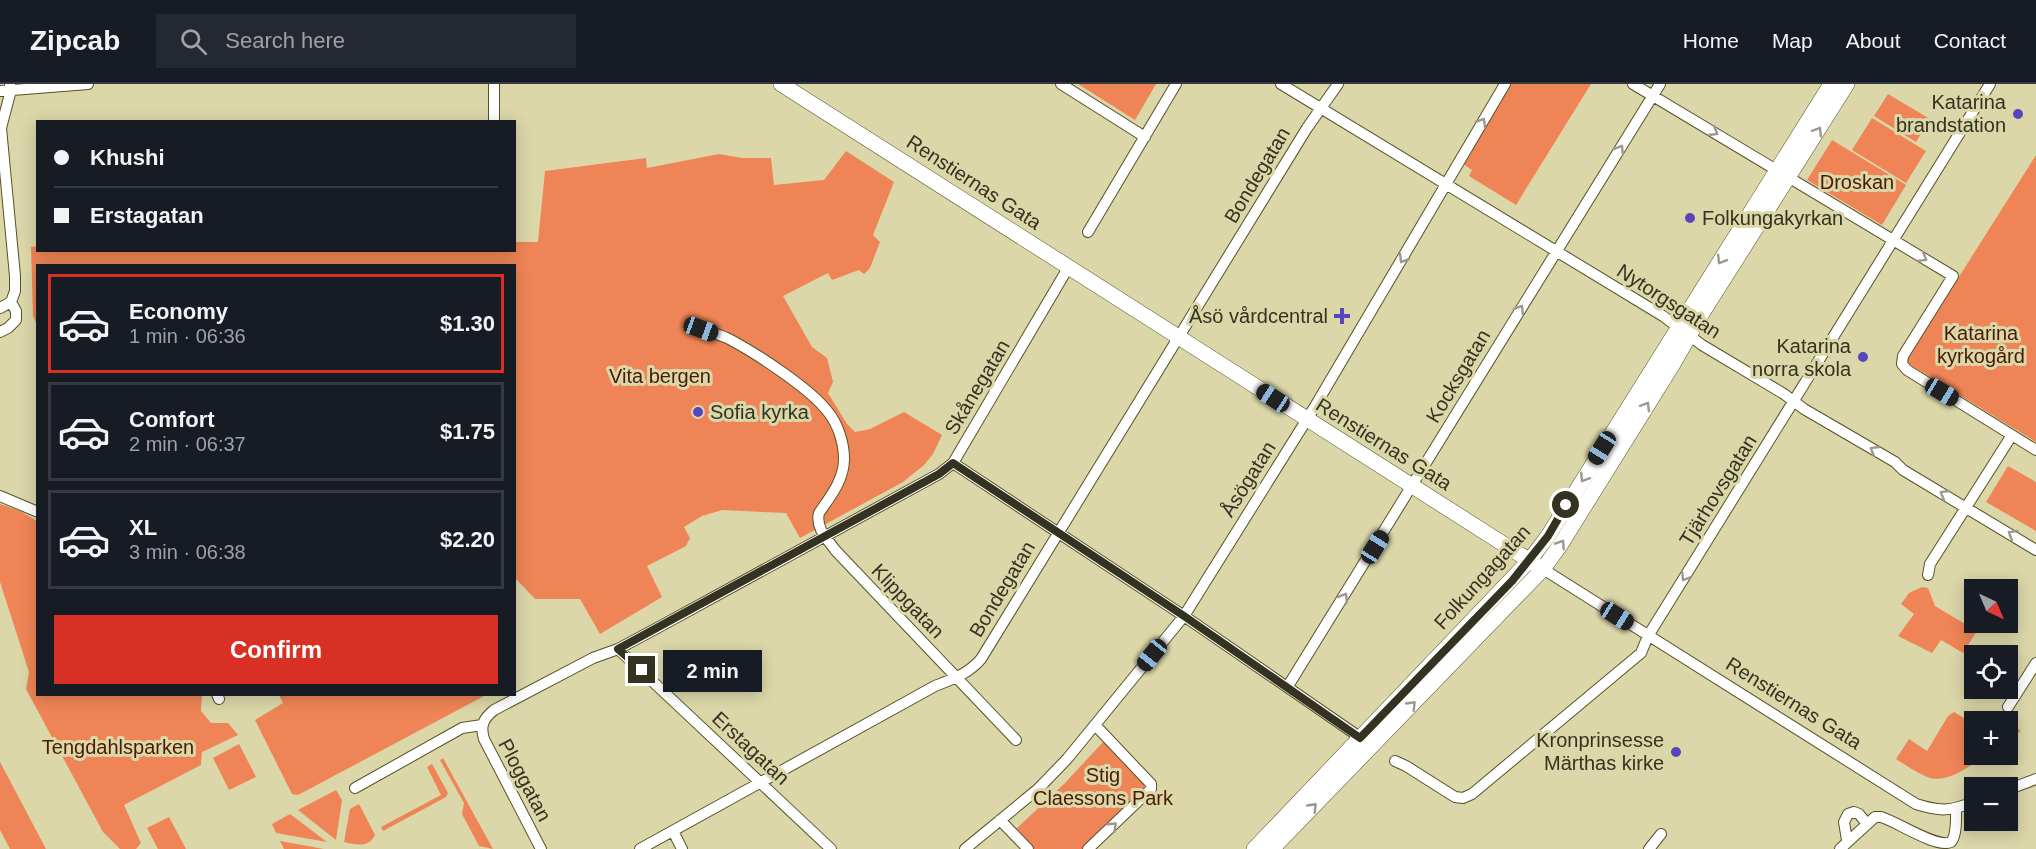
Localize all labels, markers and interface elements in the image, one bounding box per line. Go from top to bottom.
search box [156,14,576,68]
text: Zipcab [30,25,120,56]
icon: search [177,25,210,58]
text: Search here [225,28,345,53]
text: Home [1683,29,1739,52]
text: Map [1772,29,1813,52]
text: About [1846,29,1901,52]
text: Contact [1934,29,2006,52]
place label: Katarina brandstation [1896,91,2007,136]
marker: Katarina brandstation [2011,107,2025,121]
one-way arrow [1475,118,1487,128]
street label: Bondegatan [1220,123,1294,227]
one-way arrow [1708,125,1718,137]
one-way arrow [1810,127,1822,137]
street label: Renstiernas Gata [903,130,1046,234]
one-way arrow [1613,144,1624,155]
text: Khushi [90,145,165,170]
park label: Droskan [1820,171,1894,193]
text: Erstagatan [90,203,204,228]
place label: Folkungakyrkan [1702,207,1843,229]
marker: Folkungakyrkan [1683,211,1697,225]
one-way arrow [1917,251,1927,263]
one-way arrow [1399,253,1411,263]
one-way arrow [1717,253,1728,264]
street label: Nytorgsgatan [1613,259,1725,343]
icon: car [57,297,111,351]
text: Economy [129,299,228,324]
place label: Åsö vårdcentral [1189,305,1328,327]
one-way arrow [1513,305,1525,315]
marker: Åsö vårdcentral [1333,307,1351,325]
text: $1.30 [440,311,495,336]
car [681,314,721,344]
park label: Katarina kyrkogård [1937,322,2025,367]
text: 1 min · 06:36 [129,325,246,347]
street label: Kocksgatan [1422,326,1494,426]
place label: Katarina norra skola [1752,335,1852,380]
street label: Skånegatan [940,336,1014,438]
marker: Katarina norra skola [1856,350,1870,364]
park label: Vita bergen [609,365,711,387]
car [1922,375,1962,409]
car [1253,381,1293,415]
street label: Renstiernas Gata [1312,393,1457,495]
place label: Sofia kyrka [710,401,810,423]
one-way arrow [1639,402,1651,412]
icon: car [57,405,111,459]
marker: Sofia kyrka [691,405,705,419]
text: Comfort [129,407,215,432]
text: $1.75 [440,419,495,444]
car [1585,428,1619,468]
street label: Tjärhovsgatan [1675,430,1761,550]
text: 2 min · 06:37 [129,433,246,455]
street label: Åsögatan [1216,437,1280,521]
one-way arrow [1870,446,1880,457]
one-way arrow [1579,472,1591,482]
one-way arrow [1940,490,1950,501]
route start [1552,491,1579,518]
icon: car [57,513,111,567]
text: XL [129,515,157,540]
street label: Folkungagatan [1430,520,1534,634]
text: $2.20 [440,527,495,552]
car [1358,527,1392,567]
one-way arrow [2008,530,2018,541]
street label: Bondegatan [965,537,1039,641]
one-way arrow [1553,540,1565,550]
text: 3 min · 06:38 [129,541,246,563]
street label: Klippgatan [867,559,949,643]
one-way arrow [1680,571,1692,581]
north arrow [1964,579,2018,633]
map controls [1964,579,2018,831]
one-way arrow [1336,593,1348,603]
car [1597,599,1637,633]
button: Confirm [54,615,498,684]
car [1134,635,1170,675]
button: locate [1964,645,2018,699]
callout: 2 min [663,649,762,691]
street label: Renstiernas Gata [1722,652,1867,754]
route end [628,656,655,683]
text: 2 min [686,660,739,682]
one-way arrow [1405,702,1416,712]
street label: Erstagatan [708,707,794,789]
button: + [1964,711,2018,765]
place label: Kronprinsesse Märthas kirke [1536,729,1664,774]
street label: Ploggatan [494,735,556,825]
park label: Tengdahlsparken [42,736,194,758]
marker: Kronprinsesse Märthas kirke [1669,745,1683,759]
park label: Stig Claessons Park [1033,764,1174,809]
button: − [1964,777,2018,831]
one-way arrow [1305,804,1316,815]
one-way arrow [1105,822,1116,833]

